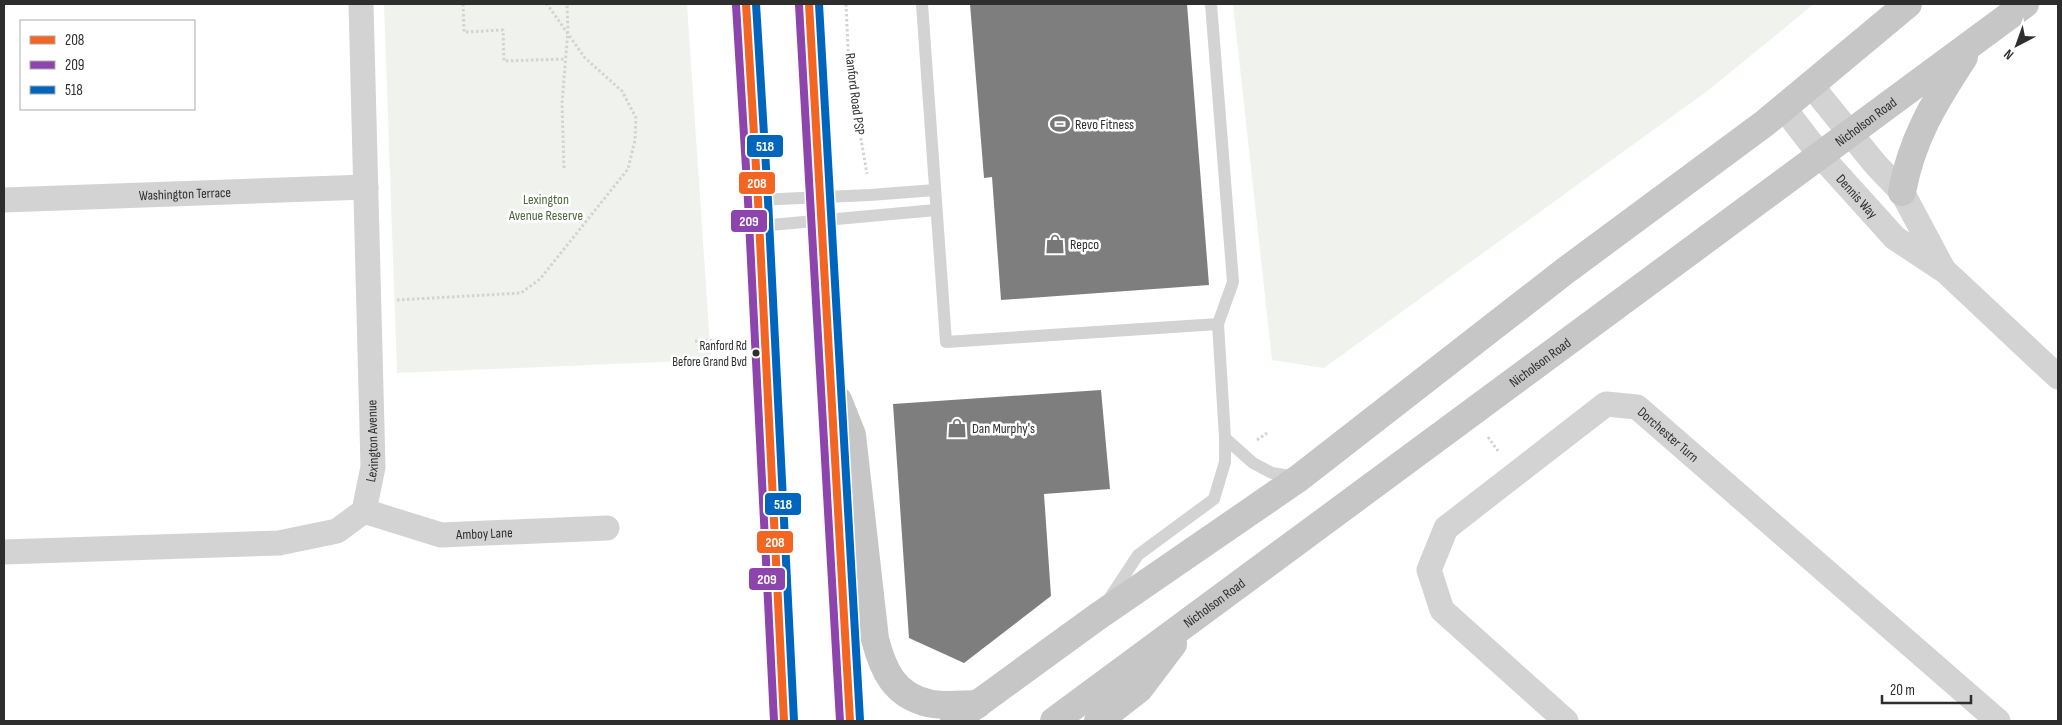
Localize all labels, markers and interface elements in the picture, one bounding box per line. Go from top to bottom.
legend [20,20,195,110]
north arrow [1992,20,2042,70]
text: 208 [65,31,84,50]
text: N [2000,46,2017,63]
street label: Ranford Road PSP [842,52,868,136]
text: 209 [65,56,85,75]
text: 518 [65,81,83,100]
street label: Nicholson Road [1832,93,1900,150]
sports icon: Revo Fitness [1049,113,1071,135]
place label: Revo Fitness [1075,116,1134,133]
line badge: 518 [746,134,784,158]
text: 518 [756,138,775,155]
street label: Dennis Way [1833,170,1882,222]
line badge: 208 [738,171,776,195]
text: 208 [747,175,767,192]
street label: Washington Terrace [138,183,231,204]
park label: Lexington Avenue Reserve [508,191,583,224]
line badge: 209 [730,209,768,233]
text: 209 [739,213,759,230]
shop icon: Repco [1044,233,1066,255]
place label: Repco [1070,236,1099,253]
street label: Nicholson Road [1506,334,1574,390]
place label: Ranford Rd Before Grand Bvd [672,338,747,370]
marker: Ranford Rd Before Grand Bvd [751,348,761,358]
street label: Lexington Avenue [362,399,382,484]
street label: Dorchester Turn [1634,403,1702,465]
shop icon: Dan Murphy's [946,417,968,439]
place label: Dan Murphy's [972,420,1035,437]
line badge: 518 [764,492,802,516]
text: 518 [774,496,793,513]
street label: Amboy Lane [455,523,513,543]
line badge: 208 [756,530,794,554]
text: 208 [765,534,785,551]
line badge: 209 [748,567,786,591]
text: 209 [757,571,777,588]
street label: Nicholson Road [1180,574,1248,631]
scale bar [1882,672,1971,704]
text: 20 m [1890,681,1915,700]

